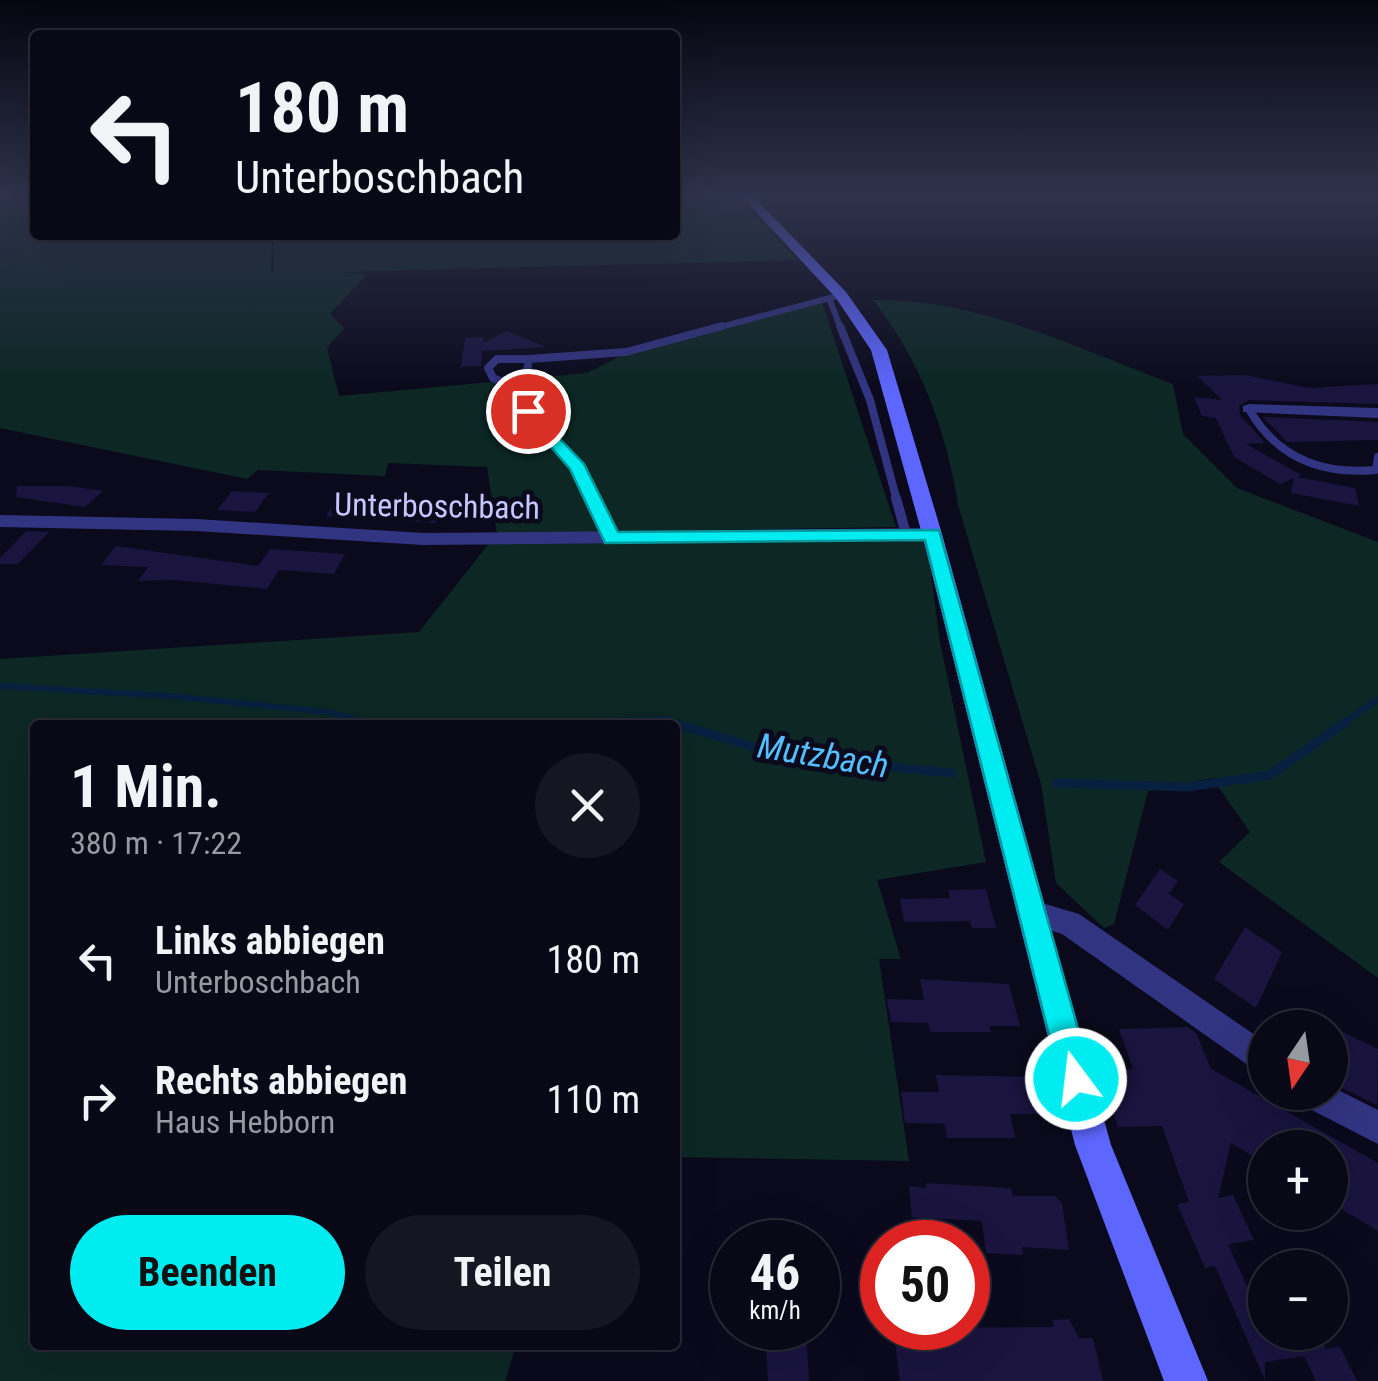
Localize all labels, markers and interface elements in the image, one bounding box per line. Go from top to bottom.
text: 180 m [235,67,409,149]
icon: left [70,70,200,200]
text: Unterboschbach [235,151,524,204]
pin [486,369,571,454]
icon: arrive [501,384,556,439]
street label: Unterboschbach [334,485,540,527]
water label: Mutzbach [755,725,891,787]
text: 1 Min. [70,751,222,822]
button: close [535,753,640,858]
text: 380 m · 17:22 [70,824,242,862]
text: Links abbiegen [155,919,385,963]
icon: left [70,933,125,988]
text: 180 m [546,938,640,982]
text: Unterboschbach [155,963,361,1001]
north arrow [1248,1010,1348,1110]
map controls [1248,1010,1348,1350]
position arrow [1024,1027,1128,1131]
text: Rechts abbiegen [155,1059,407,1103]
icon: right [70,1073,125,1128]
text: 110 m [546,1078,640,1122]
text: Haus Hebborn [155,1103,335,1141]
button: + [1248,1130,1348,1230]
button: Beenden [70,1215,345,1330]
button: Teilen [365,1215,640,1330]
speed limit sign: 50 [860,1220,990,1350]
text: 46 [750,1244,800,1302]
button: − [1248,1250,1348,1350]
text: km/h [749,1296,801,1325]

